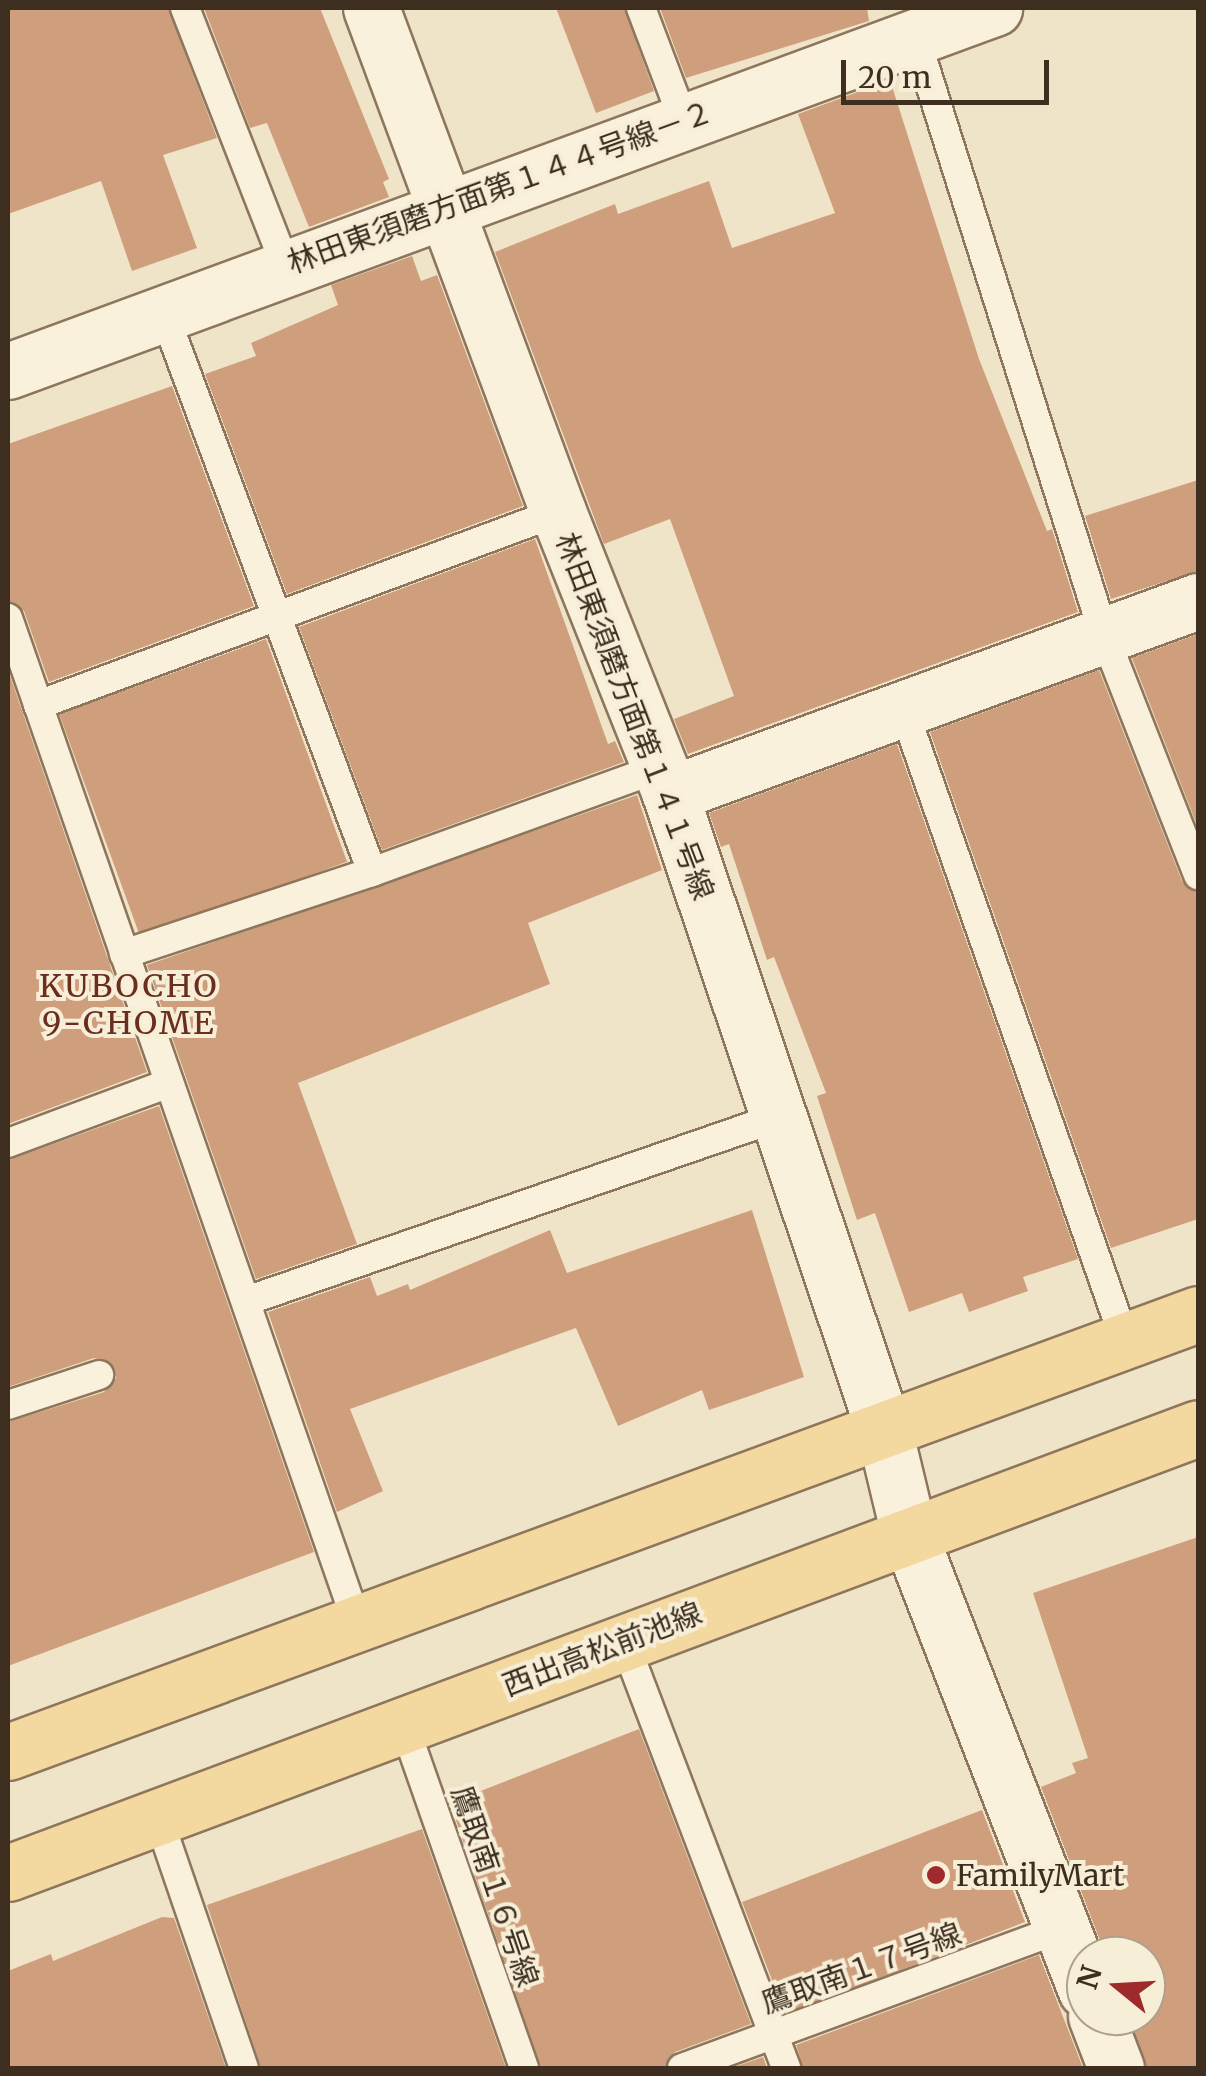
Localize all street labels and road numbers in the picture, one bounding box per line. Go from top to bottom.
street label: 林田東須磨方面第１４４号線－２ [282,93,718,281]
street label: 林田東須磨方面第１４１号線 [548,528,722,904]
street label: 西出高松前池線 [498,1595,706,1703]
street label: 鷹取南１６号線 [444,1781,546,1991]
street label: 鷹取南１７号線 [756,1915,966,2021]

